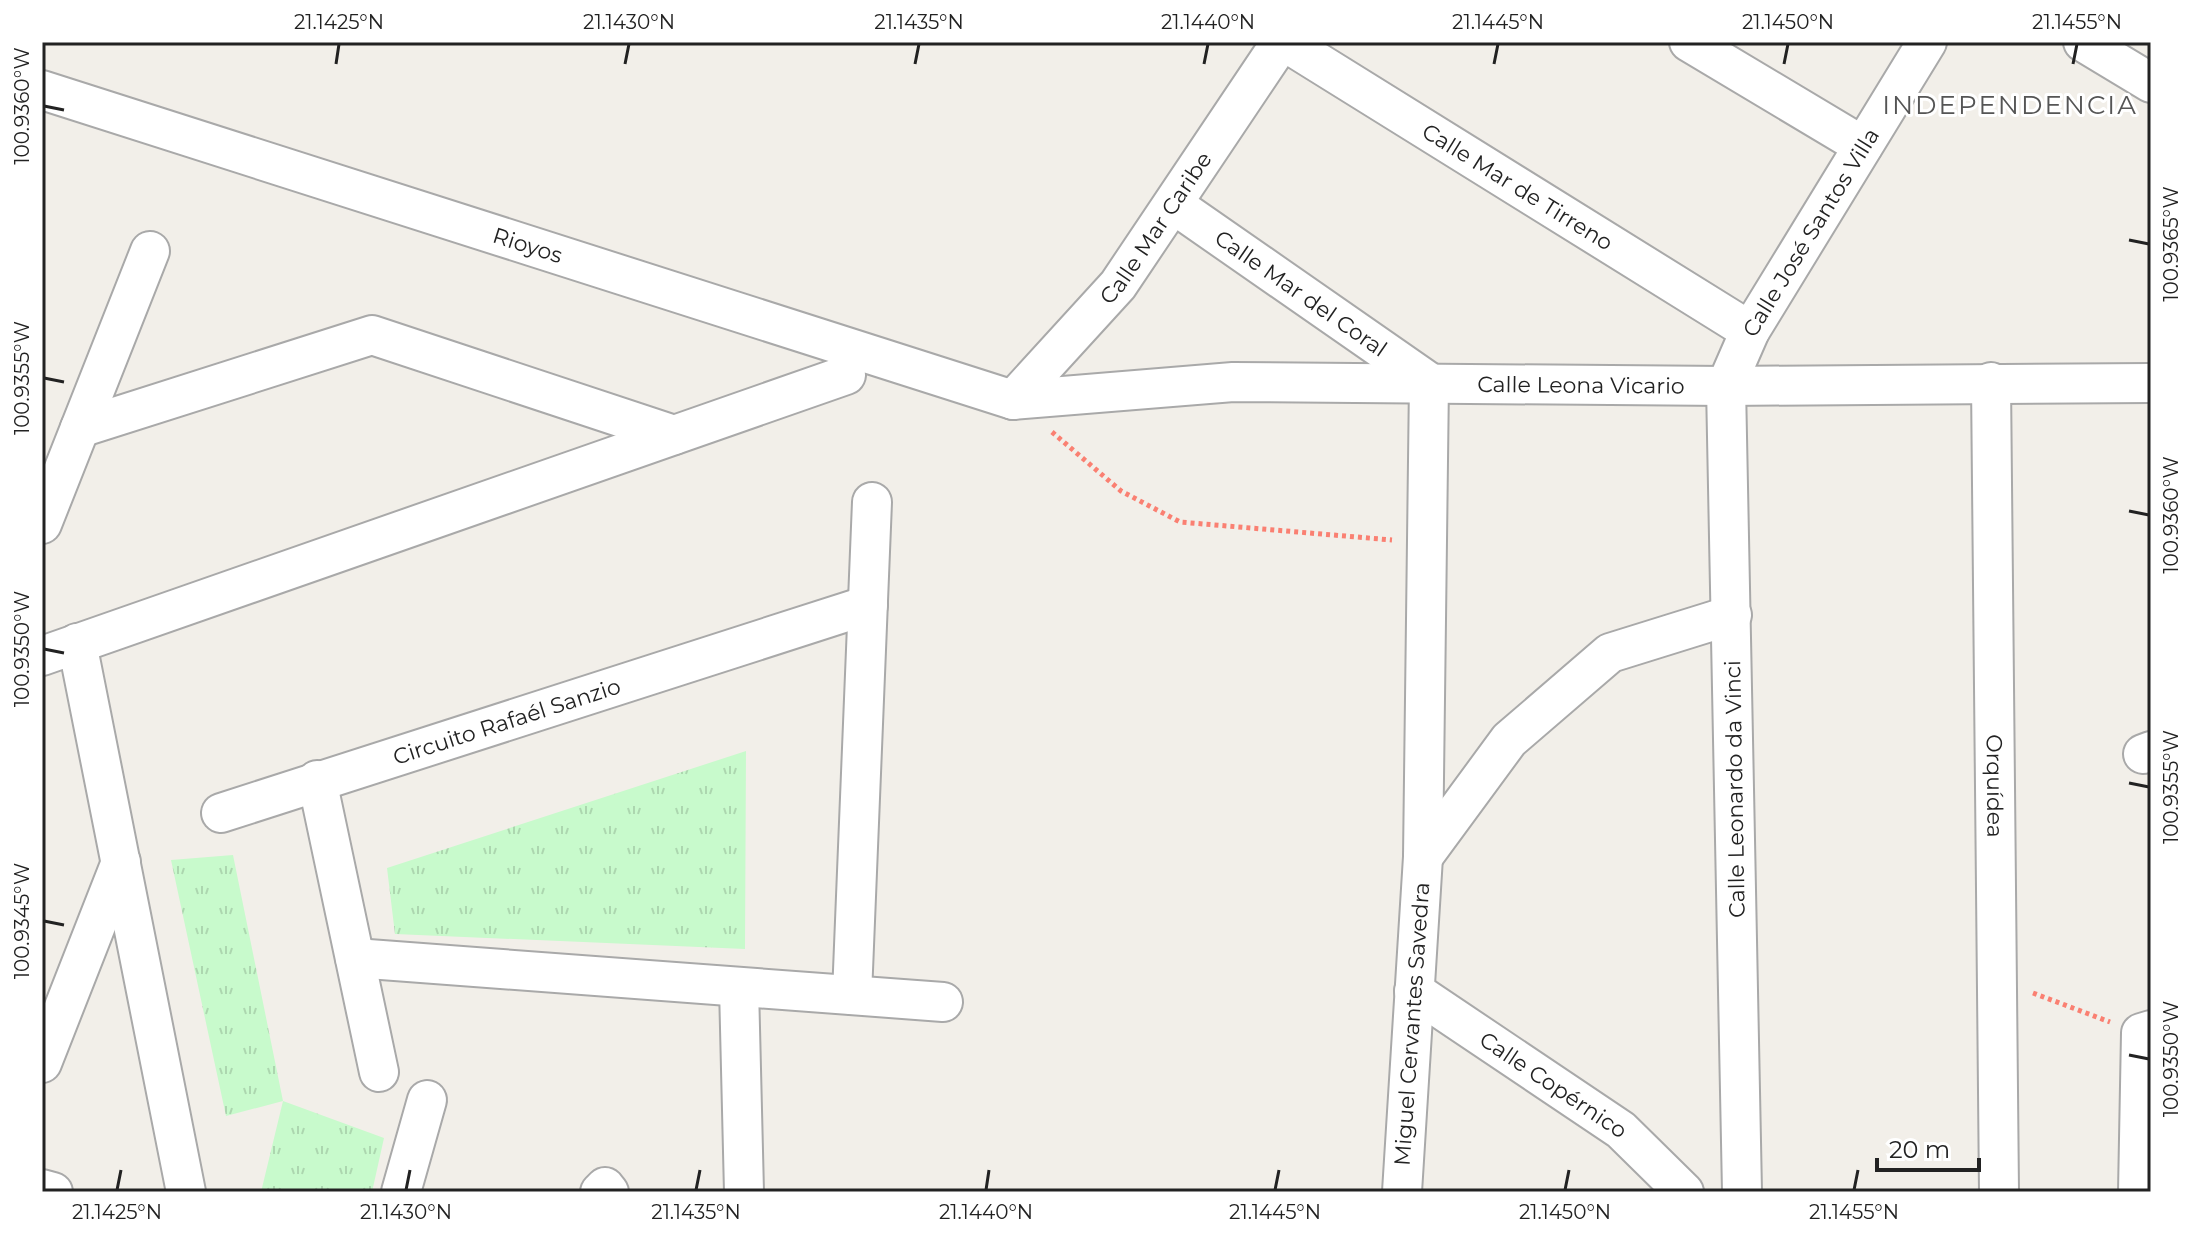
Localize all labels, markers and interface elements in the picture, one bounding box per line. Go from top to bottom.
text: 21.1425°N [294,10,384,34]
text: 21.1430°N [583,10,675,34]
text: 21.1435°N [874,10,964,34]
text: 21.1440°N [1161,10,1255,34]
text: 21.1445°N [1452,10,1544,34]
text: 21.1450°N [1742,10,1834,34]
text: 21.1455°N [2032,10,2122,34]
text: 100.9360°W [10,47,34,165]
district label: INDEPENDENCIA [1882,89,2138,121]
street label: Calle Mar de Tirreno [1417,117,1618,256]
street label: Calle José Santos Villa [1736,123,1885,342]
street label: Calle Mar Caribe [1094,146,1217,310]
text: 100.9365°W [2159,186,2183,302]
street label: Rioyos [490,221,566,269]
street label: Calle Mar del Coral [1210,224,1392,362]
text: 100.9355°W [10,321,34,435]
street label: Calle Leona Vicario [1477,370,1685,399]
text: 100.9360°W [2159,456,2183,574]
text: 100.9350°W [10,591,34,707]
street label: Calle Leonardo da Vinci [1719,660,1751,918]
street label: Circuito Rafaél Sanzio [389,672,624,770]
text: 100.9355°W [2159,730,2183,844]
street label: Orquídea [1981,734,2009,838]
text: 100.9345°W [10,863,34,979]
street label: Miguel Cervantes Savedra [1389,881,1435,1167]
text: 100.9350°W [2159,1001,2183,1117]
street label: Calle Copérnico [1475,1026,1632,1144]
scale bar [1877,1122,1979,1172]
text: 20 m [1889,1135,1950,1164]
text: 21.1425°N [72,1200,162,1224]
text: 21.1430°N [360,1200,452,1224]
text: 21.1435°N [651,1200,741,1224]
text: 21.1440°N [939,1200,1033,1224]
text: 21.1445°N [1229,1200,1321,1224]
text: 21.1450°N [1519,1200,1611,1224]
text: 21.1455°N [1809,1200,1899,1224]

